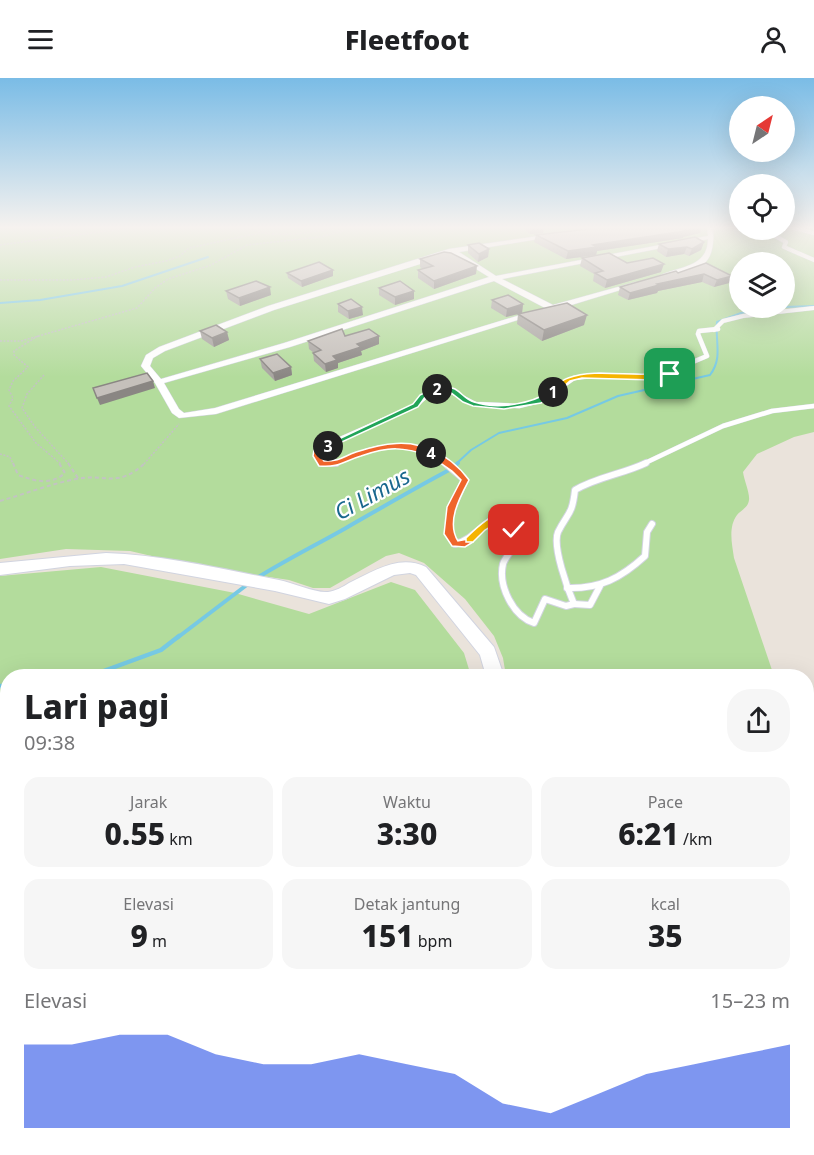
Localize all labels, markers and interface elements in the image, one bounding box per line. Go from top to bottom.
text: Fleetfoot [345,21,469,58]
icon: menu [24,23,57,56]
icon: person [757,23,790,56]
north arrow [729,96,795,162]
map controls [729,96,795,318]
button: locate [729,174,795,240]
button: layers [729,252,795,318]
pin [644,348,695,399]
icon: arrive [653,357,686,390]
pin: 2 [422,374,452,404]
pin: 1 [538,377,568,407]
text: 2 [432,378,442,400]
text: 1 [548,381,558,403]
pin: 3 [313,431,343,461]
text: 3 [323,435,333,457]
pin: 4 [416,438,446,468]
text: 4 [426,442,436,464]
water label: Ci Limus [328,460,415,526]
pin [488,504,539,555]
icon: check [497,513,530,546]
text: Lari pagi [24,684,169,729]
button: share [727,689,790,752]
text: 09:38 [24,729,75,756]
text: Jarak [130,791,167,813]
text: Waktu [383,791,431,813]
text: Pace [648,791,683,813]
text: 0.55 [105,813,165,854]
text: 3:30 [377,813,437,854]
text: 6:21 [618,813,679,854]
text: km [165,828,193,850]
text: /km [679,828,712,850]
text: Elevasi [123,893,174,915]
text: Detak jantung [354,893,460,915]
text: kcal [651,893,680,915]
text: 9 [130,915,148,956]
text: 151 [362,915,414,956]
text: 35 [648,915,683,956]
text: m [148,930,167,952]
text: bpm [414,930,452,952]
text: Elevasi [24,987,87,1014]
text: 15–23 m [710,987,790,1014]

